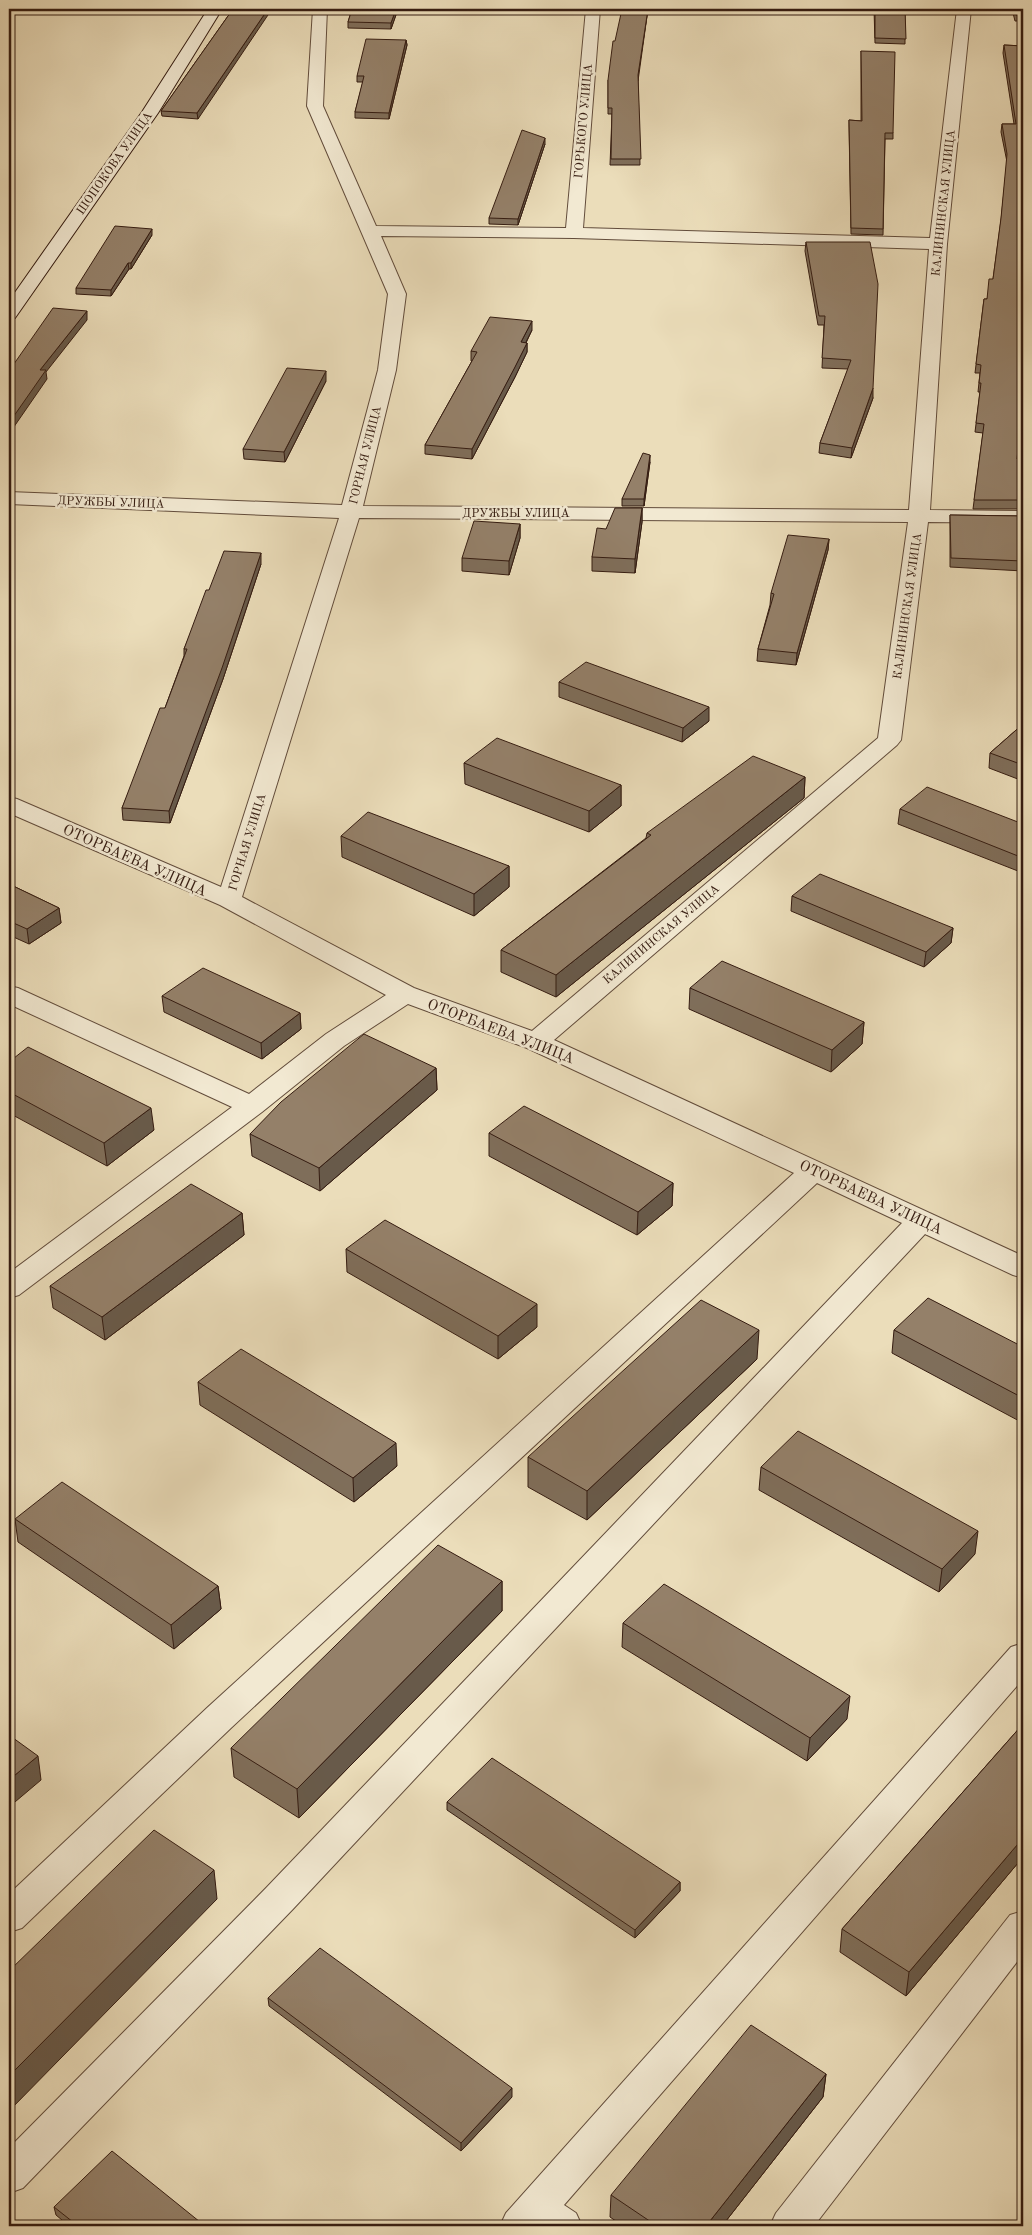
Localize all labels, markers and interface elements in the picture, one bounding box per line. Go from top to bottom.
street label: ГОРЬКОГО УЛИЦА [573,63,595,179]
street label: ШОПОКОВА УЛИЦА [75,110,155,217]
street label: КАЛИНИНСКАЯ УЛИЦА [930,129,958,277]
street label: ГОРНАЯ УЛИЦА [348,405,384,506]
street label: ДРУЖБЫ УЛИЦА [57,495,165,511]
street label: ДРУЖБЫ УЛИЦА [462,508,570,520]
street label: КАЛИНИНСКАЯ УЛИЦА [892,532,924,680]
street label: ГОРНАЯ УЛИЦА [227,792,268,892]
street label: ОТОРБАЕВА УЛИЦА [60,823,209,900]
street label: КАЛИНИНСКАЯ УЛИЦА [601,883,722,987]
street label: ОТОРБАЕВА УЛИЦА [425,997,577,1068]
street label: ОТОРБАЕВА УЛИЦА [796,1159,945,1238]

